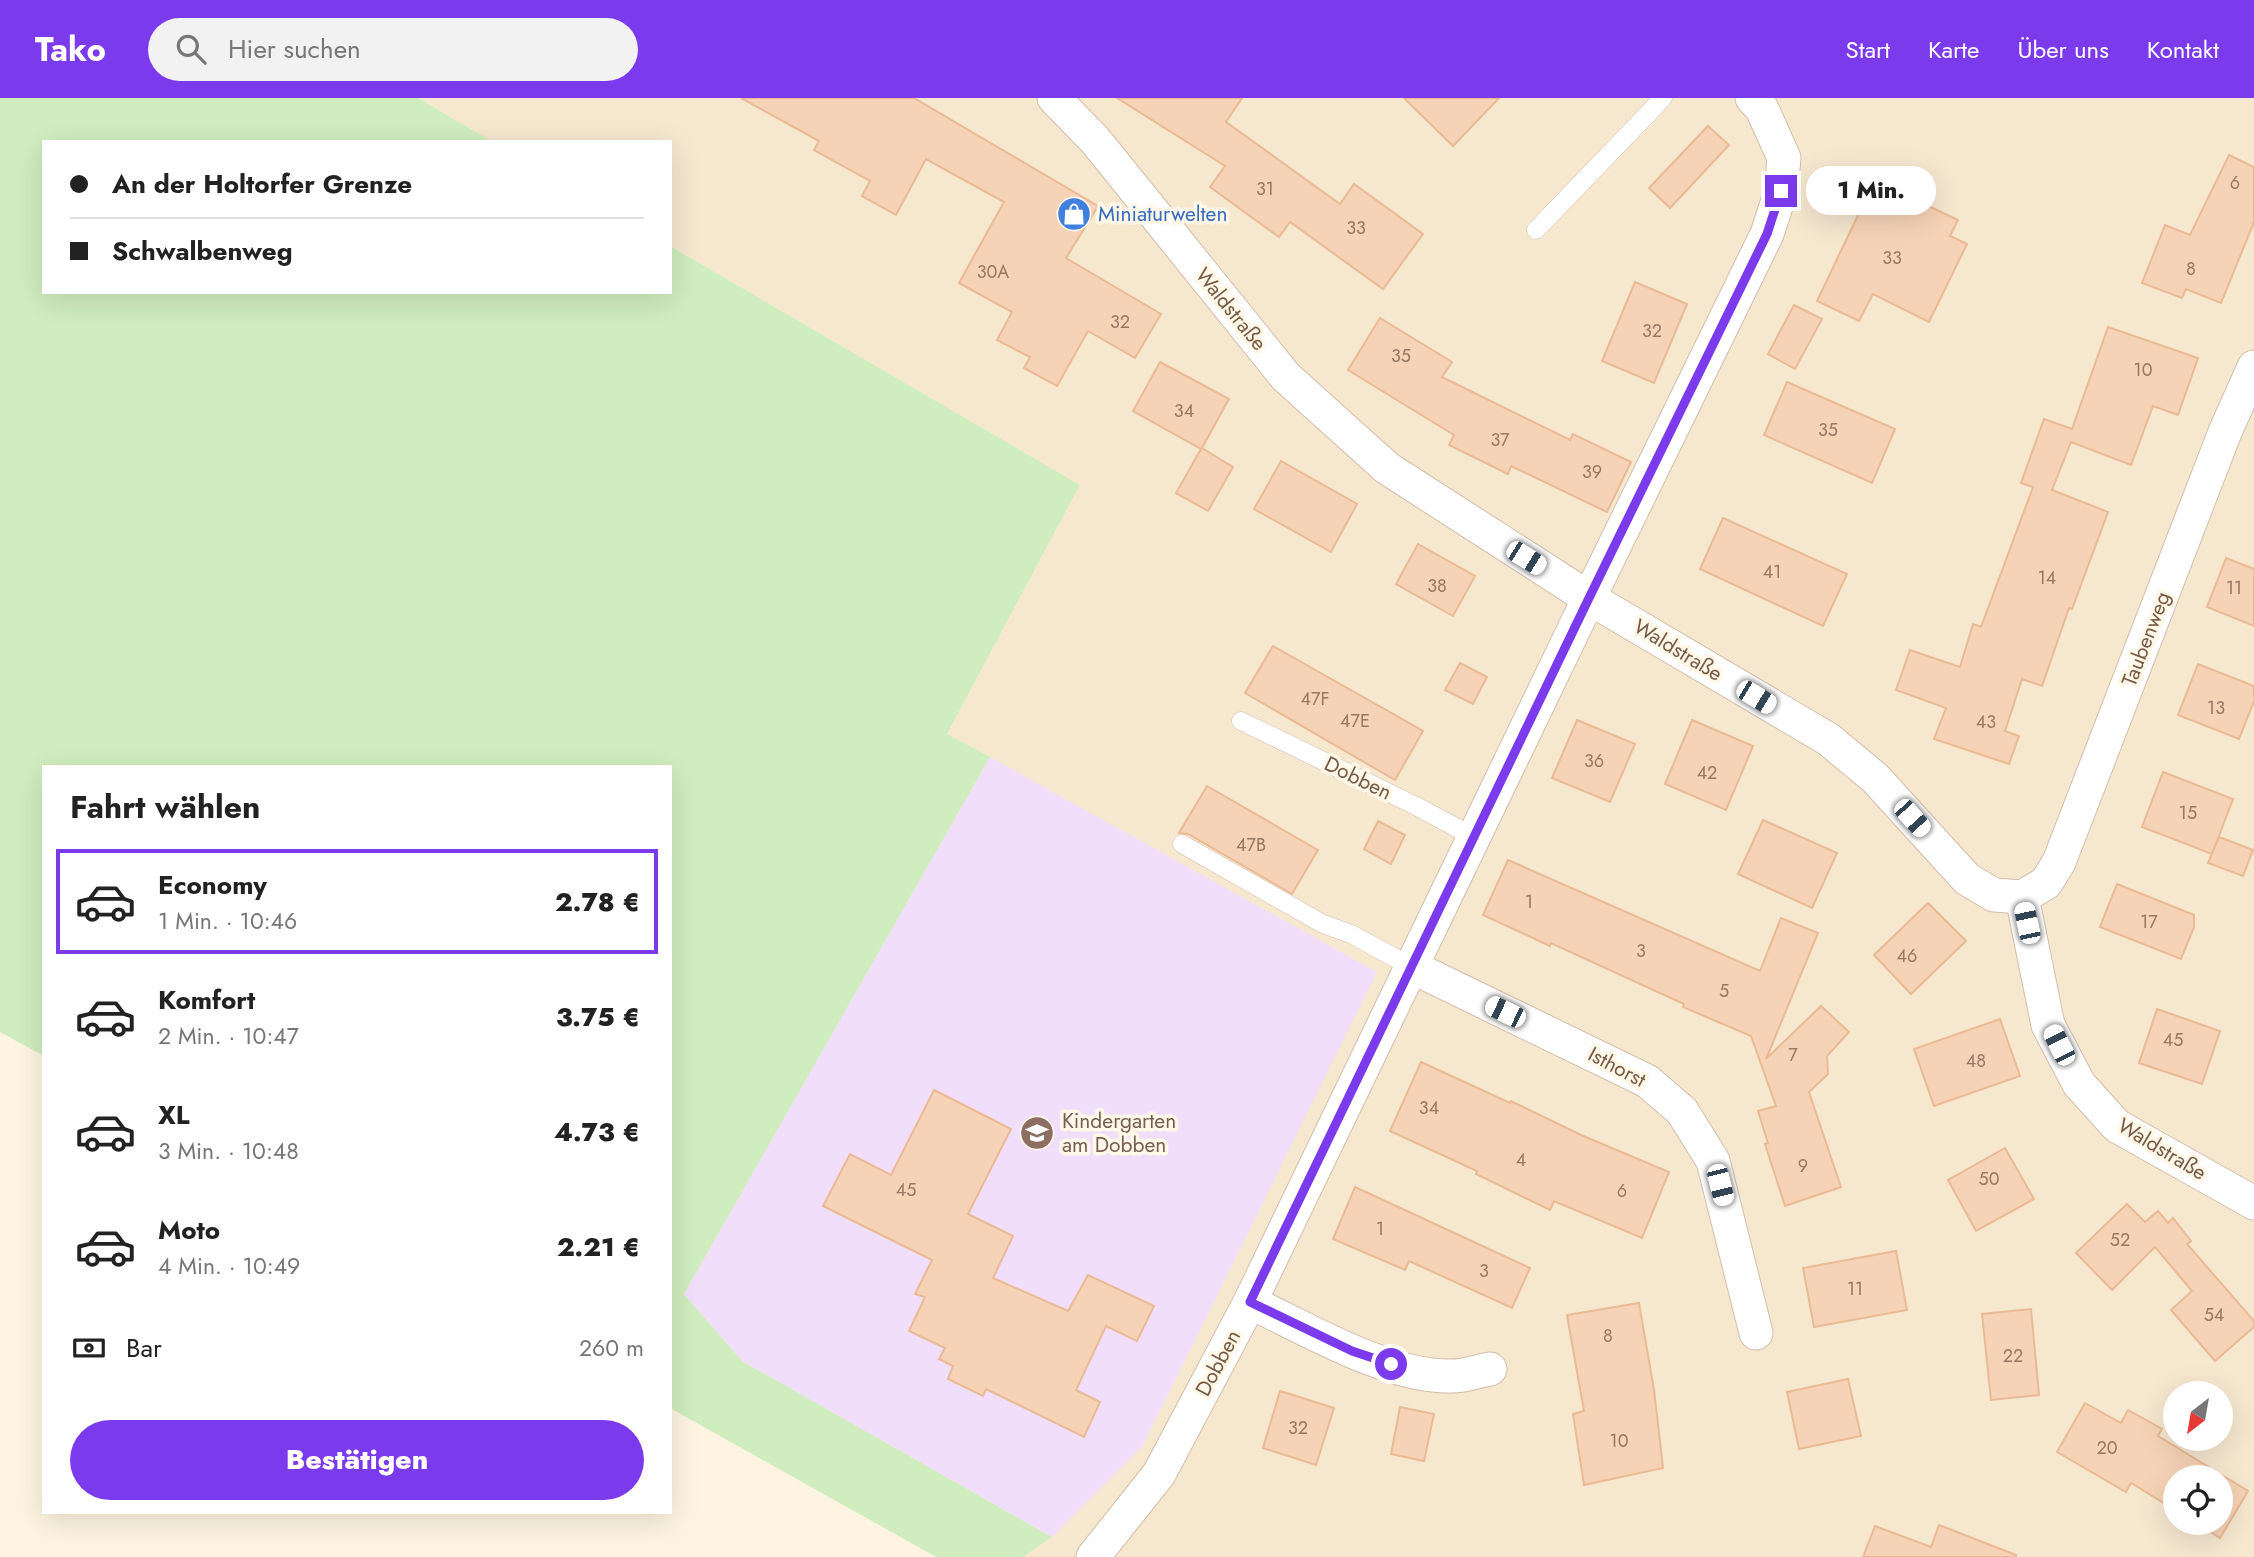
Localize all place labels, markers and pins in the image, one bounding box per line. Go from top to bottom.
shop icon: Miniaturwelten [1055,195,1093,233]
place label: Miniaturwelten [1098,199,1227,229]
place label: Kindergarten am Dobben [1062,1106,1176,1160]
school or university icon: Kindergarten am Dobben [1018,1114,1056,1152]

